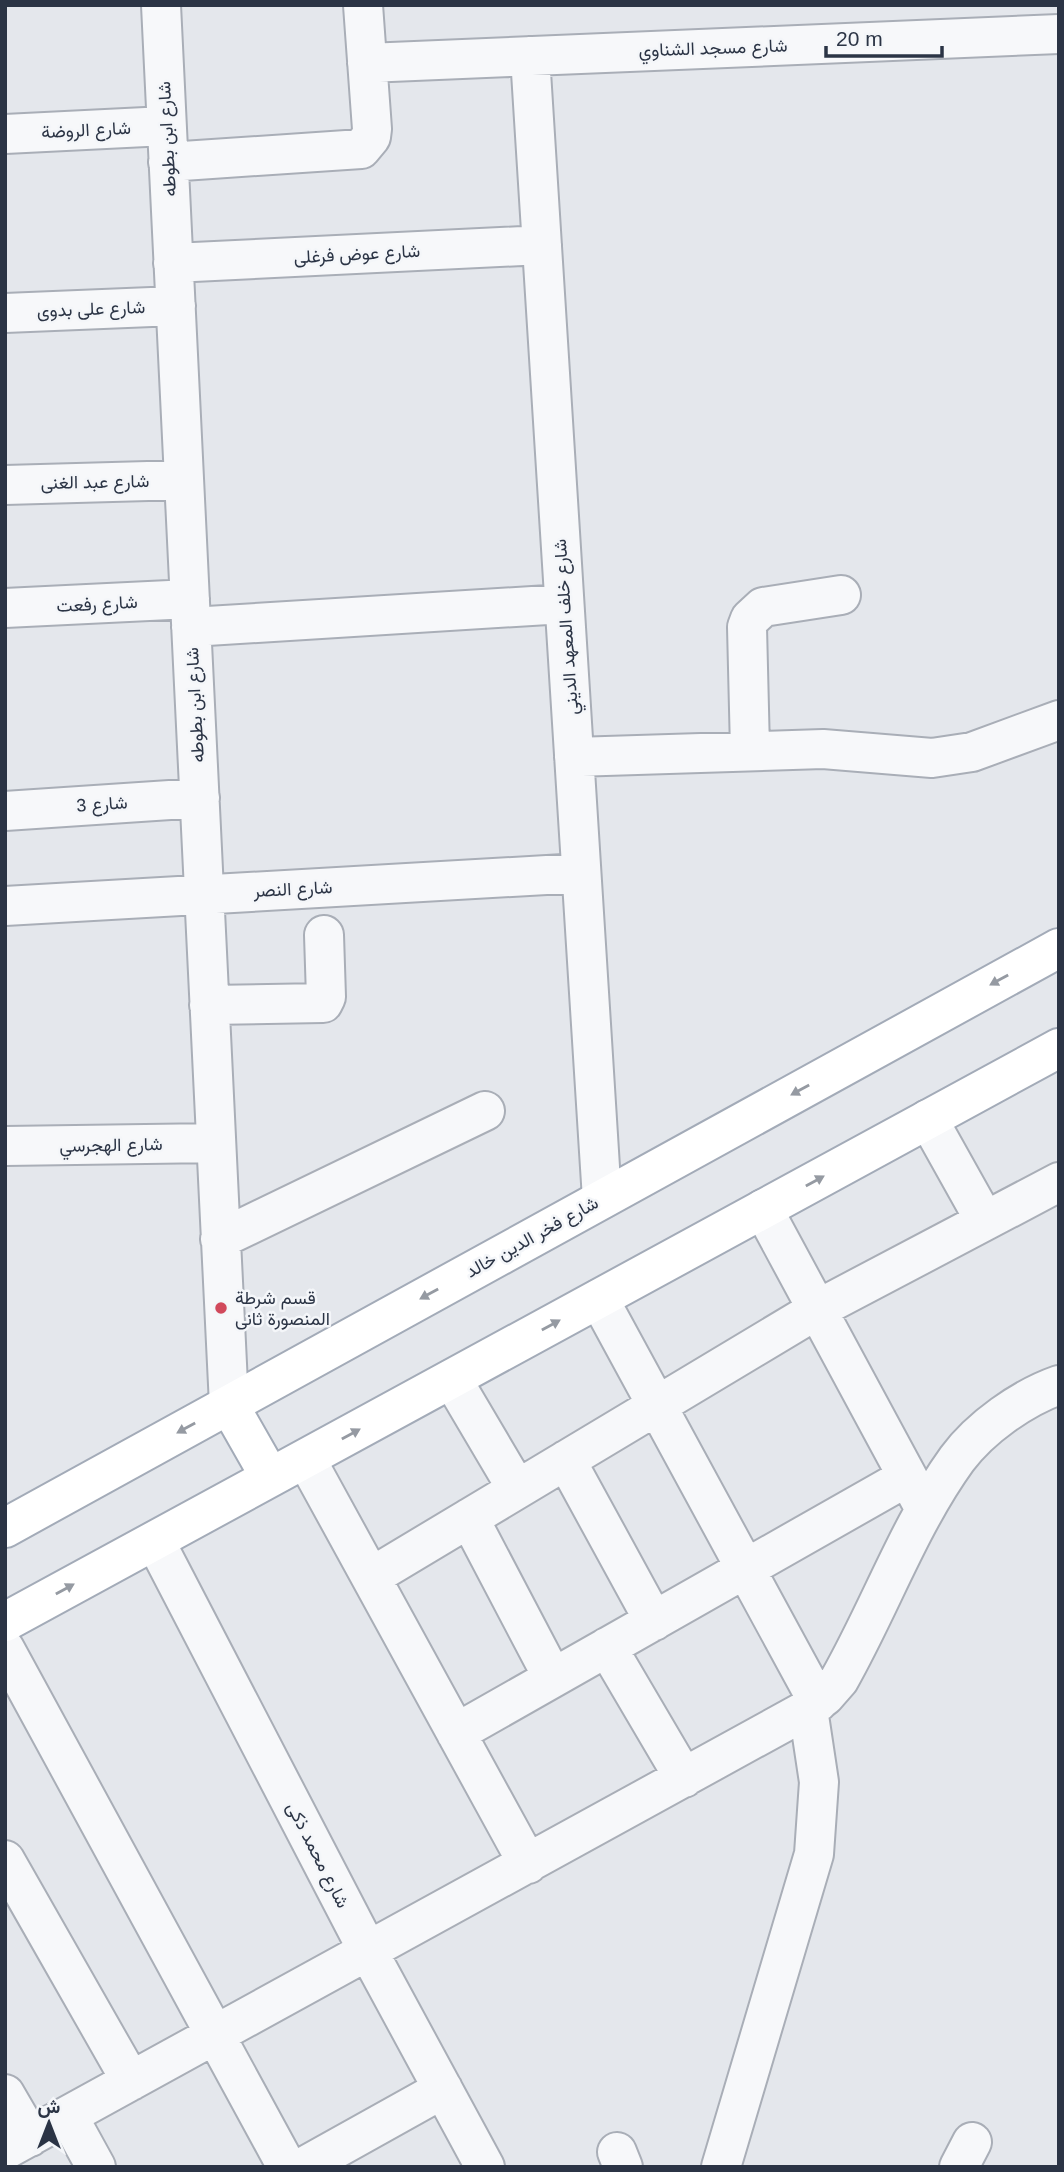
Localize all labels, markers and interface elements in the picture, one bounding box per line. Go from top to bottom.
scale bar [826,14,942,58]
text: 20 m [836,27,883,50]
street label: شارع مسجد الشناوي [638,35,788,66]
street label: شارع ابن بطوطه [154,81,182,197]
street label: شارع الروضة [41,118,131,144]
street label: شارع عوض فرغلى [293,241,421,269]
street label: شارع على بدوى [36,297,146,323]
street label: شارع عبد الغنى [40,471,150,495]
street label: شارع خلف المعهد الديني [550,538,587,716]
street label: شارع رفعت [56,592,138,618]
street label: شارع ابن بطوطه [182,647,210,763]
street label: شارع 3 [76,792,128,818]
street label: شارع النصر [252,877,333,903]
one-way arrow [989,975,1009,986]
one-way arrow [790,1084,809,1096]
street label: شارع الهجرسي [59,1134,163,1161]
one-way arrow [805,1175,825,1187]
street label: شارع فخر الدين خالد [462,1192,603,1283]
place label: قسم شرطة المنصورة ثانى [235,1288,330,1330]
one-way arrow [418,1288,438,1300]
marker: قسم شرطة المنصورة ثانى [213,1300,229,1316]
one-way arrow [541,1319,561,1331]
one-way arrow [177,1422,196,1434]
one-way arrow [341,1428,361,1440]
one-way arrow [55,1584,75,1595]
street label: شارع محمد ذكى [281,1799,353,1912]
north arrow [14,2088,84,2158]
text: ش [38,2096,61,2118]

